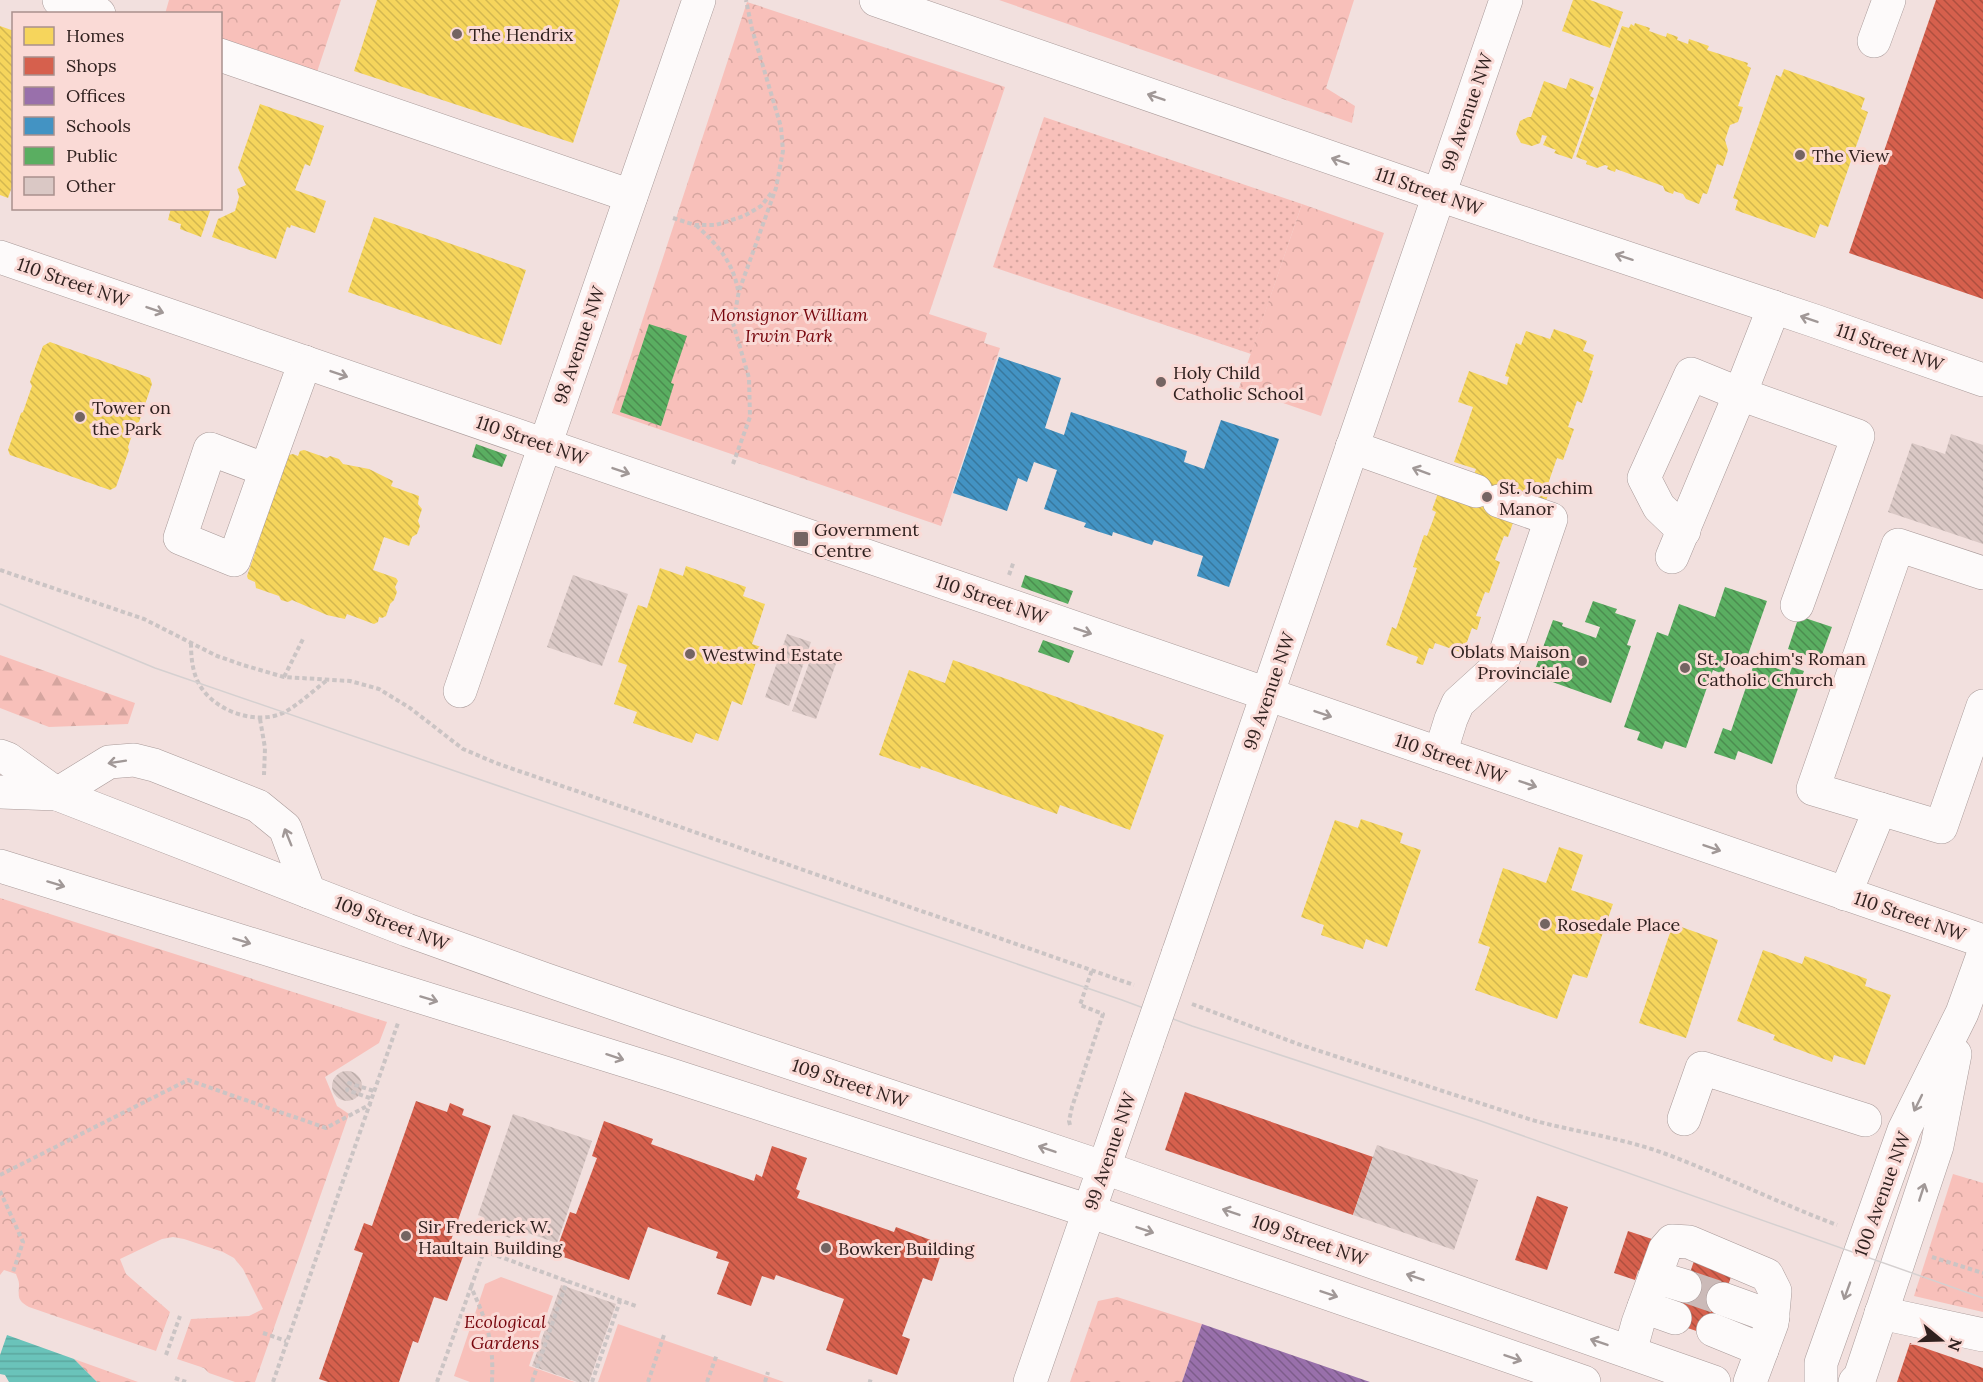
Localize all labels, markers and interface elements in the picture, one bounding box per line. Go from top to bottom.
legend [12,12,222,210]
place label: The Hendrix [469,23,574,46]
text: Homes [66,24,124,47]
marker: The Hendrix [450,27,464,41]
street label: 99 Avenue NW [1436,49,1498,174]
text: Shops [66,54,117,77]
text: Offices [66,84,125,107]
one-way arrow [1147,90,1165,101]
text: Schools [66,114,131,137]
text: Public [66,144,118,167]
place label: The View [1812,144,1890,167]
marker: The View [1793,148,1807,162]
one-way arrow [1331,154,1350,165]
street label: 111 Street NW [1372,162,1487,220]
text: Other [66,174,116,197]
one-way arrow [1615,251,1634,262]
street label: 110 Street NW [14,252,133,312]
street label: 98 Avenue NW [548,282,610,407]
park label: Monsignor William Irwin Park [710,303,868,347]
one-way arrow [145,306,164,317]
one-way arrow [1800,313,1819,324]
street label: 111 Street NW [1833,318,1948,376]
place label: Holy Child Catholic School [1173,361,1304,405]
one-way arrow [329,369,348,380]
marker: Holy Child Catholic School [1154,375,1168,389]
place label: Tower on the Park [92,396,171,440]
marker: Tower on the Park [73,410,87,424]
street label: 110 Street NW [473,410,592,470]
one-way arrow [1412,465,1431,476]
one-way arrow [611,466,630,477]
place label: St. Joachim Manor [1499,476,1593,520]
marker: St. Joachim Manor [1480,490,1494,504]
place label: Government Centre [814,518,919,562]
marker: Government Centre [792,530,810,548]
street label: 110 Street NW [933,569,1052,629]
one-way arrow [1073,626,1092,637]
street label: 99 Avenue NW [1238,628,1300,753]
place label: Oblats Maison Provinciale [1450,640,1570,684]
place label: Westwind Estate [702,643,843,666]
marker: Westwind Estate [683,647,697,661]
place label: St. Joachim's Roman Catholic Church [1697,647,1866,691]
marker: Oblats Maison Provinciale [1575,654,1589,668]
marker: St. Joachim's Roman Catholic Church [1678,661,1692,675]
one-way arrow [1313,710,1332,721]
street label: 110 Street NW [1392,728,1511,788]
one-way arrow [107,756,127,767]
one-way arrow [1518,780,1537,791]
one-way arrow [282,828,293,847]
one-way arrow [1702,843,1721,854]
one-way arrow [46,879,65,890]
street label: 110 Street NW [1851,886,1970,946]
street label: 109 Street NW [332,891,453,956]
place label: Rosedale Place [1557,913,1681,936]
marker: Rosedale Place [1538,917,1552,931]
one-way arrow [232,936,251,947]
one-way arrow [419,994,438,1005]
one-way arrow [605,1053,624,1064]
street label: 109 Street NW [789,1053,912,1113]
street label: 99 Avenue NW [1079,1088,1141,1213]
one-way arrow [1911,1094,1923,1112]
street label: 100 Avenue NW [1849,1127,1916,1260]
one-way arrow [1038,1142,1057,1153]
one-way arrow [1917,1183,1928,1202]
one-way arrow [1222,1206,1241,1217]
street label: 109 Street NW [1249,1210,1372,1271]
place label: Sir Frederick W. Haultain Building [418,1215,563,1259]
one-way arrow [1135,1226,1154,1237]
marker: Sir Frederick W. Haultain Building [399,1229,413,1243]
place label: Bowker Building [838,1237,975,1260]
marker: Bowker Building [819,1241,833,1255]
one-way arrow [1406,1270,1425,1281]
one-way arrow [1840,1281,1851,1300]
one-way arrow [1319,1289,1338,1300]
park label: Ecological Gardens [464,1310,546,1354]
north arrow [1911,1310,1971,1370]
one-way arrow [1590,1335,1609,1346]
text: N [1944,1336,1967,1354]
one-way arrow [1503,1353,1522,1364]

